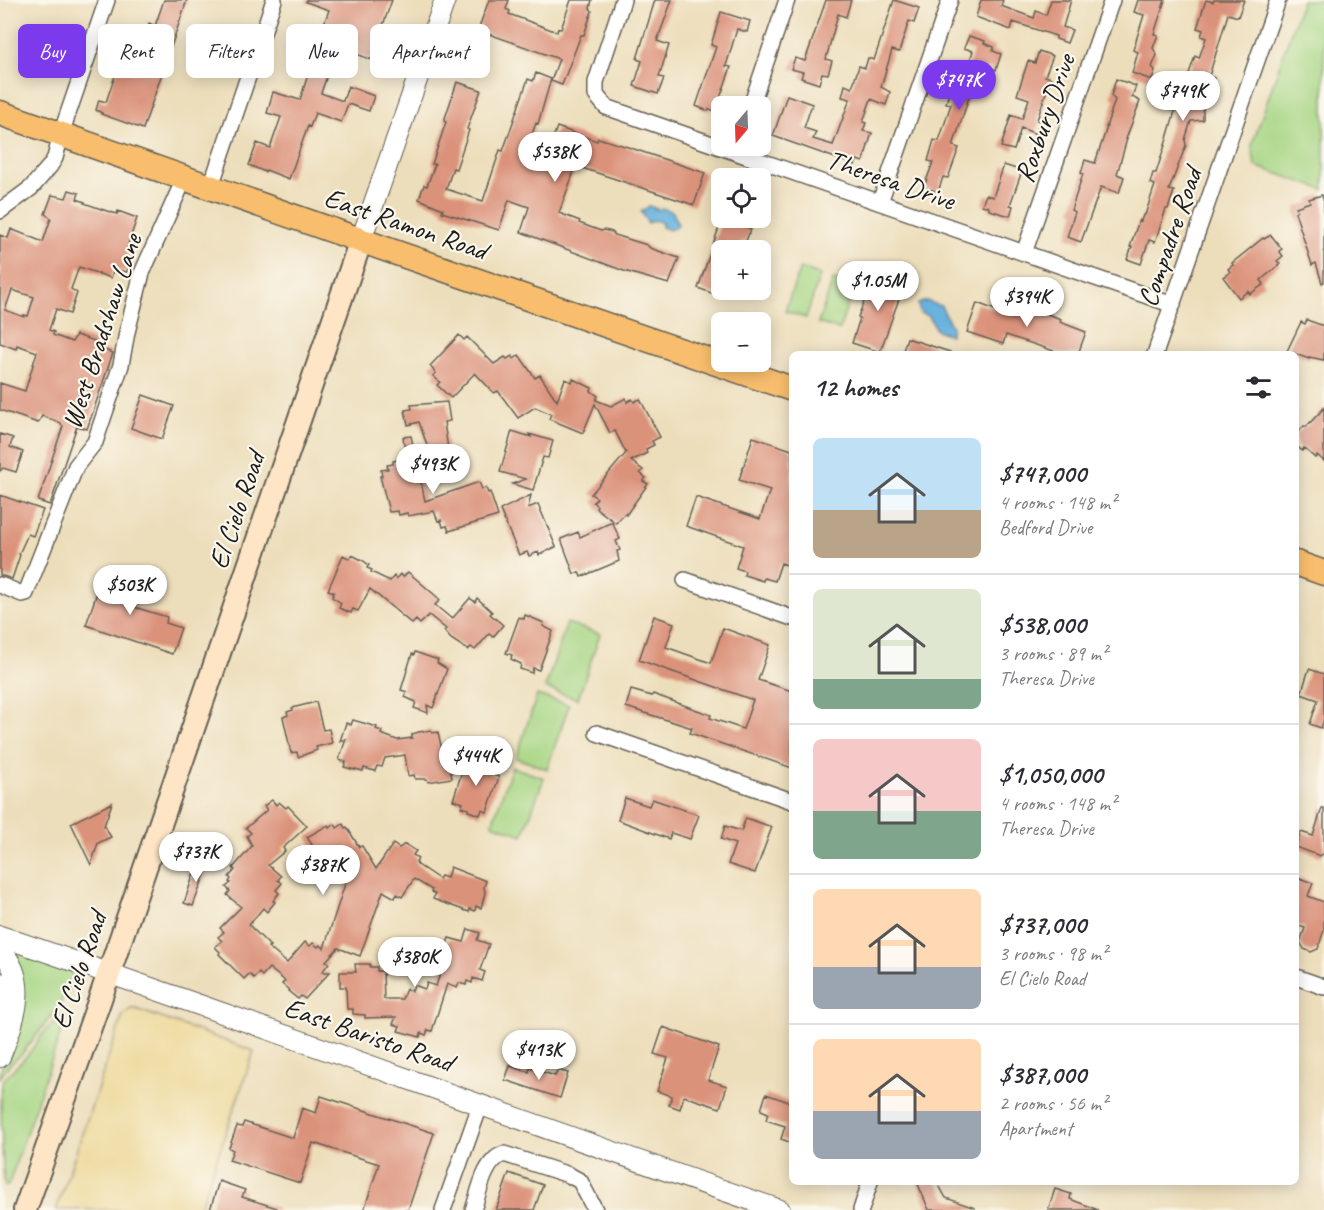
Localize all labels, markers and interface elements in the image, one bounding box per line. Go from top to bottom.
chip: Buy [18,24,86,78]
chip: Rent [98,24,174,78]
chip: Filters [186,24,274,78]
chip: New [286,24,358,78]
chip: Apartment [370,24,490,78]
street label: Roxbury Drive [1006,48,1083,187]
pin: $747K [917,60,1001,111]
text: $747K [936,67,982,92]
pin: $749K [1141,71,1225,122]
text: $749K [1160,78,1206,103]
north arrow [711,96,771,156]
map controls [711,96,771,372]
pin: $538K [513,132,597,183]
text: $538K [532,139,578,164]
street label: Theresa Drive [822,141,961,218]
street label: Compadre Road [1129,159,1211,311]
button: locate [711,168,771,228]
street label: East Ramon Road [320,179,496,269]
street label: West Bradshaw Lane [54,228,150,433]
button: + [711,240,771,300]
pin: $1.05M [829,261,927,312]
text: $1.05M [851,268,905,293]
pin: $394K [985,277,1069,328]
text: $394K [1004,284,1050,309]
button: − [711,312,771,372]
text: 12 homes [813,371,898,404]
icon: filters [1242,371,1275,404]
street label: El Cielo Road [200,443,274,573]
pin: $493K [391,444,475,495]
text: $493K [410,451,456,476]
text: $747,000 [999,457,1086,490]
icon: home [861,462,933,534]
text: 4 rooms · 148 m² [999,490,1116,515]
text: Bedford Drive [999,515,1092,540]
pin: $503K [88,565,172,616]
text: $503K [107,572,153,597]
text: $538,000 [999,608,1086,641]
icon: home [861,613,933,685]
text: 3 rooms · 89 m² [999,641,1107,666]
text: Theresa Drive [999,666,1094,691]
pin: $444K [434,736,518,787]
text: $444K [453,743,499,768]
text: $1,050,000 [999,758,1102,791]
icon: home [861,763,933,835]
text: 4 rooms · 148 m² [999,791,1116,816]
text: Theresa Drive [999,816,1094,841]
pin: $737K [154,832,238,883]
text: $737K [173,839,219,864]
pin: $387K [281,845,365,896]
text: $387K [300,852,346,877]
street label: El Cielo Road [42,903,116,1033]
text: $737,000 [999,908,1086,941]
icon: home [861,913,933,985]
pin: $380K [373,937,457,988]
text: 3 rooms · 98 m² [999,941,1107,966]
text: $380K [392,944,438,969]
text: El Cielo Road [999,966,1086,991]
street label: East Baristo Road [280,989,462,1081]
pin: $413K [497,1030,581,1081]
text: $413K [516,1037,562,1062]
text: $387,000 [999,1058,1086,1091]
icon: home [861,1063,933,1135]
text: 2 rooms · 56 m² [999,1091,1107,1116]
text: Apartment [999,1116,1072,1141]

